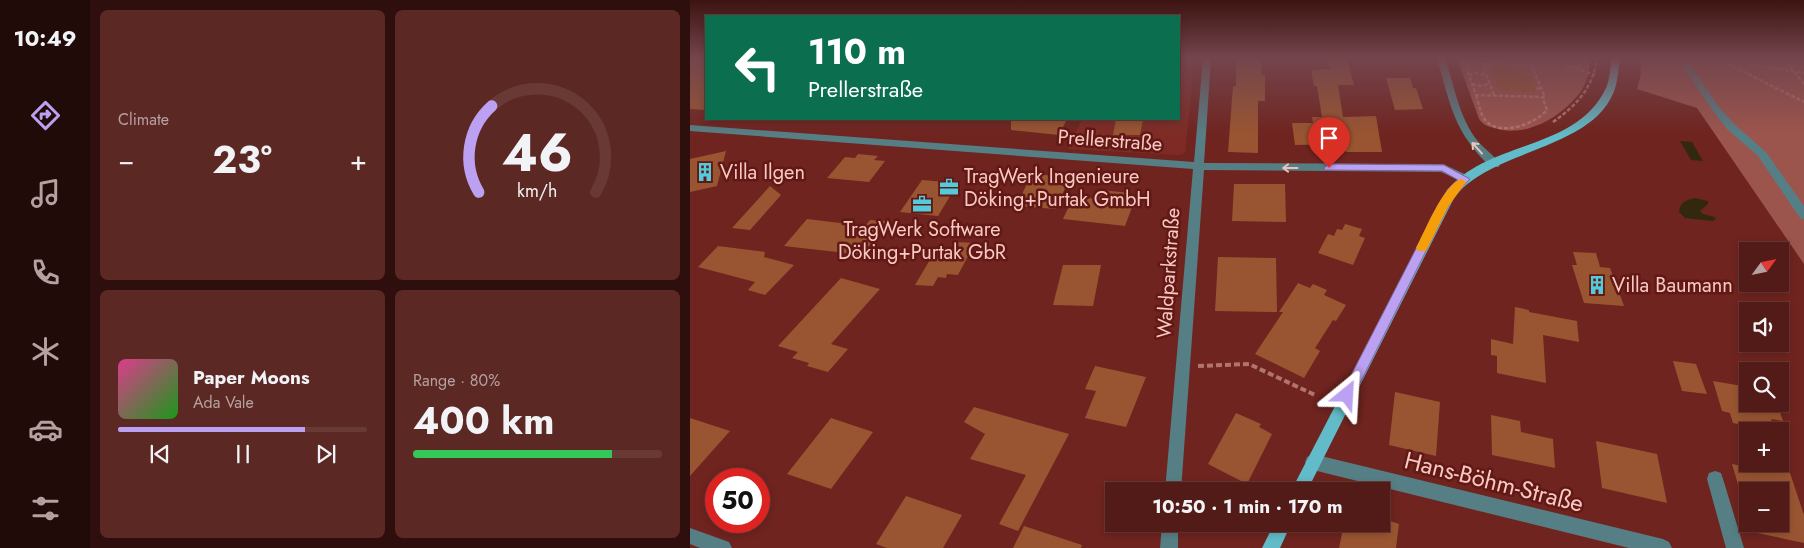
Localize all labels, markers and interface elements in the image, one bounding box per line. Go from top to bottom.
text: 10:49 [14,22,76,54]
text: 110 m [808,27,906,77]
icon: left [725,35,790,100]
text: Prellerstraße [808,73,923,105]
icon: directions [28,98,63,133]
text: Climate [118,108,169,131]
text: 46 [502,115,573,191]
pin [1308,117,1350,168]
street label: Prellerstraße [1057,122,1163,159]
icon: arrive [1315,124,1343,152]
text: 23° [212,132,272,187]
text: − [118,140,135,181]
text: + [350,140,367,181]
one-way arrow [1472,142,1484,155]
place label: Villa Ilgen [720,158,805,187]
building icon: Villa Ilgen [694,161,716,183]
place label: TragWerk Ingenieure Döking+Purtak GmbH [964,162,1151,214]
one-way arrow [1282,163,1298,172]
icon: music [28,176,63,211]
office icon: TragWerk Ingenieure Döking+Purtak GmbH [938,176,960,198]
text: km/h [517,178,558,204]
office icon: TragWerk Software Döking+Purtak GbR [911,193,933,215]
street label: Waldparkstraße [1149,207,1188,339]
place label: TragWerk Software Döking+Purtak GbR [838,215,1006,267]
north arrow [1739,242,1789,292]
map controls [1739,242,1789,532]
icon: phone [28,255,63,290]
place label: Villa Baumann [1612,271,1733,300]
building icon: Villa Baumann [1586,274,1608,296]
button: sound [1739,302,1789,352]
icon: climate [28,334,63,369]
button: search [1739,362,1789,412]
text: Paper Moons [193,364,310,391]
position arrow [1320,368,1372,420]
text: Range · 80% [413,369,500,392]
text: Ada Vale [193,391,254,414]
text: 400 km [413,393,554,448]
icon: car [28,412,63,447]
button: + [1739,422,1789,472]
icon: previous [146,440,174,468]
icon: pause [229,440,257,468]
icon: next [312,440,340,468]
street label: Hans-Böhm-Straße [1401,442,1587,521]
speed limit sign: 50 [705,468,770,533]
button: − [1739,482,1789,532]
icon: filters [28,491,63,526]
text: 10:50 · 1 min · 170 m [1152,493,1343,520]

